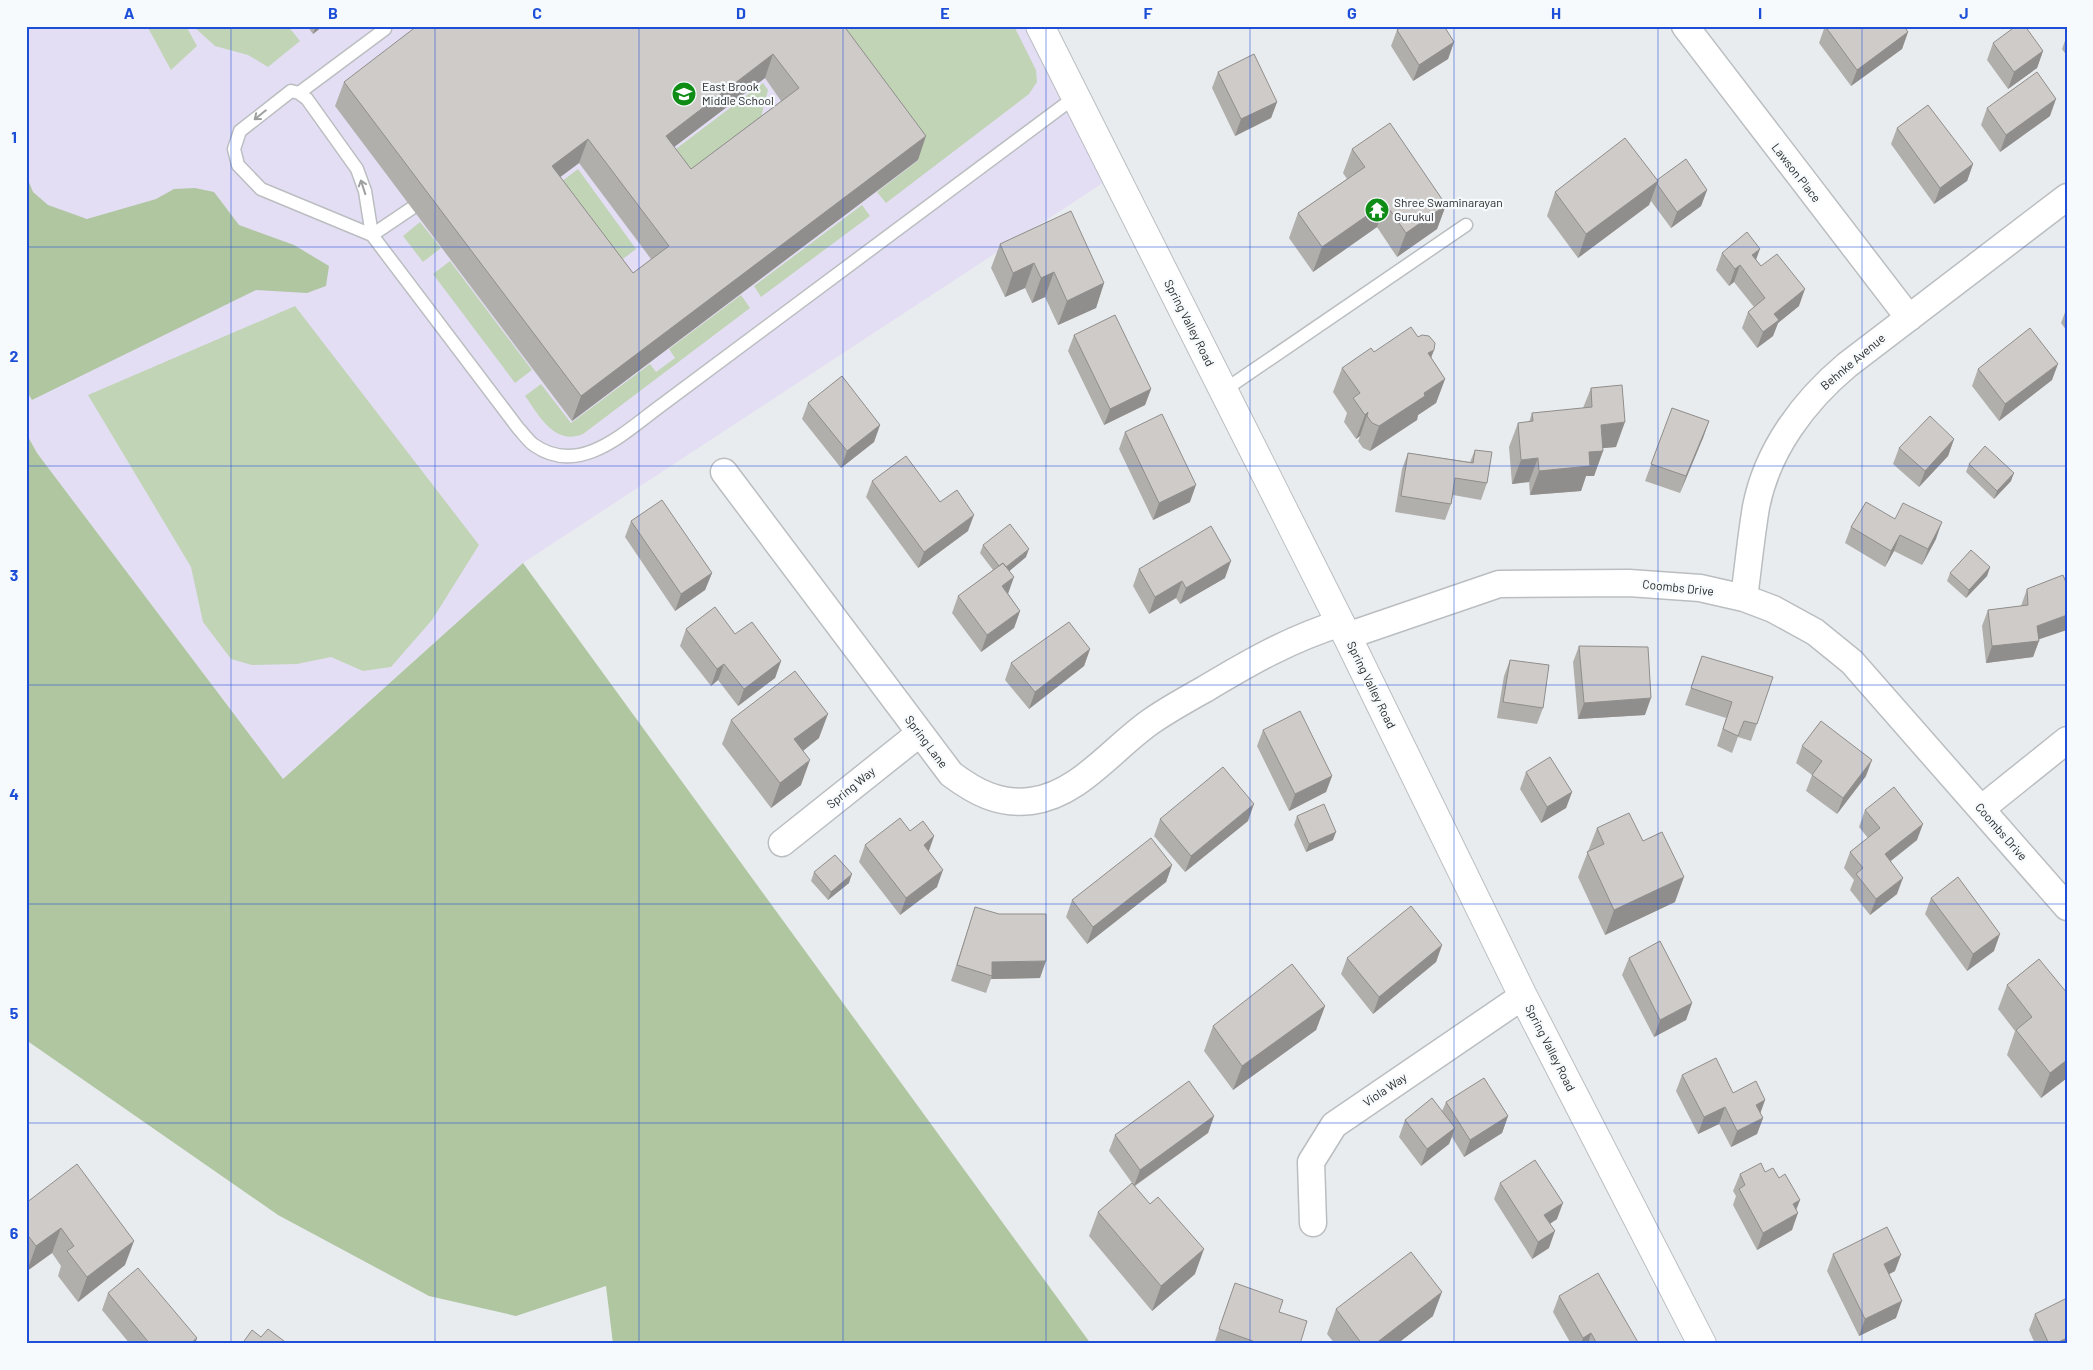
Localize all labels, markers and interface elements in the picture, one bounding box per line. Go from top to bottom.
text: A [124,3,135,22]
text: B [328,3,338,22]
text: C [532,3,542,22]
text: D [736,3,746,22]
text: E [940,3,950,22]
text: F [1144,3,1153,22]
text: G [1347,3,1357,22]
text: H [1551,3,1561,22]
text: I [1758,3,1762,22]
text: J [1959,3,1969,22]
place label: East Brook Middle School [702,79,774,107]
school or university icon: East Brook Middle School [671,81,697,107]
one-way arrow [254,110,267,121]
text: 1 [11,127,17,146]
street label: Lawson Place [1769,140,1824,205]
one-way arrow [358,180,367,196]
place label: Shree Swaminarayan Gurukul [1394,195,1503,223]
temple icon: Shree Swaminarayan Gurukul [1364,197,1390,223]
street label: Spring Valley Road [1162,277,1218,368]
street label: Behnke Avenue [1817,330,1887,392]
text: 2 [10,346,19,365]
text: 3 [10,565,18,584]
street label: Coombs Drive [1642,576,1715,598]
street label: Spring Valley Road [1345,639,1399,730]
street label: Spring Lane [903,712,951,770]
street label: Spring Way [823,763,878,811]
text: 4 [9,784,19,803]
street label: Coombs Drive [1973,800,2031,863]
street label: Spring Valley Road [1523,1002,1579,1093]
text: 5 [10,1003,19,1022]
street label: Viola Way [1360,1069,1409,1109]
text: 6 [10,1223,19,1242]

